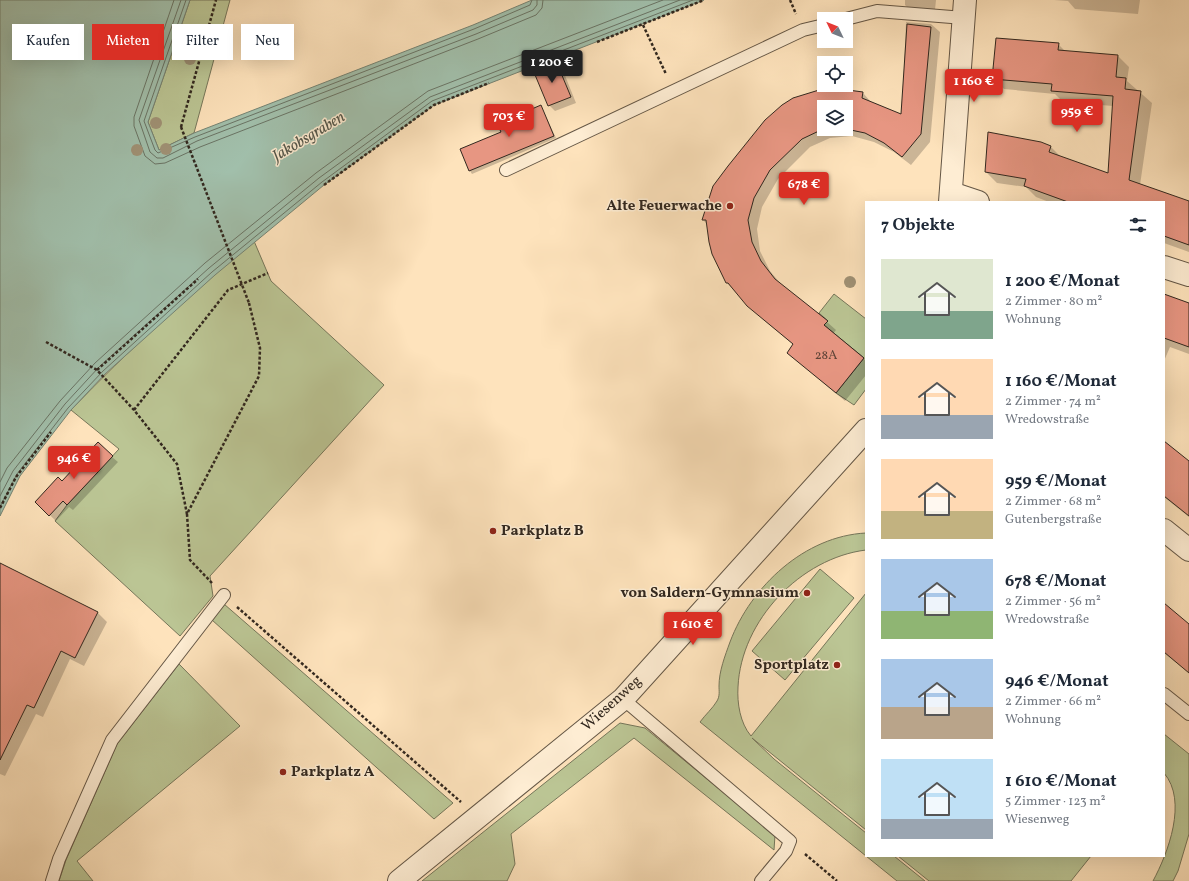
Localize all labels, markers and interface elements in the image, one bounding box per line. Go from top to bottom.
north arrow [817,12,853,48]
map controls [817,12,853,136]
chip: Kaufen [12,24,84,60]
chip: Mieten [92,24,164,60]
chip: Filter [172,24,233,60]
chip: Neu [241,24,294,60]
pin: 1 200 € [515,50,589,84]
text: 1 200 € [531,54,573,72]
button: locate [817,56,853,92]
pin: 1 160 € [937,69,1011,103]
text: 1 160 € [954,73,994,91]
pin: 959 € [1049,99,1105,133]
button: layers [817,100,853,136]
text: 959 € [1061,103,1093,121]
pin: 703 € [481,104,537,138]
water label: Jakobsgraben [267,107,350,168]
text: 703 € [493,108,525,126]
pin: 678 € [776,172,832,206]
text: 678 € [788,176,820,194]
place label: Alte Feuerwache [606,196,722,217]
marker: Alte Feuerwache [725,201,735,211]
text: 7 Objekte [881,214,955,237]
icon: filters [1127,214,1149,236]
text: 1 200 €/Monat [1005,270,1120,293]
icon: home [913,275,961,323]
text: 2 Zimmer · 80 m² [1005,293,1102,311]
text: Wohnung [1005,311,1061,329]
house number: 28A [815,347,837,365]
text: 1 160 €/Monat [1005,370,1117,393]
icon: home [913,375,961,423]
text: 2 Zimmer · 74 m² [1005,393,1101,411]
text: Wredowstraße [1005,411,1089,429]
pin: 946 € [46,446,102,480]
text: 946 € [57,450,91,468]
text: 959 €/Monat [1005,470,1107,493]
icon: home [913,475,961,523]
text: 2 Zimmer · 68 m² [1005,493,1101,511]
text: Gutenbergstraße [1005,511,1102,529]
place label: Parkplatz B [501,521,584,542]
marker: Parkplatz B [488,526,498,536]
text: 678 €/Monat [1005,570,1106,593]
icon: home [913,575,961,623]
place label: von Saldern-Gymnasium [620,583,799,604]
marker: von Saldern-Gymnasium [802,588,812,598]
text: 2 Zimmer · 56 m² [1005,593,1101,611]
text: Wredowstraße [1005,611,1089,629]
pin: 1 610 € [656,612,730,646]
text: 1 610 € [673,616,713,634]
place label: Sportplatz [754,655,829,676]
marker: Sportplatz [832,660,842,670]
text: 946 €/Monat [1005,670,1109,693]
street label: Wiesenweg [577,671,647,737]
icon: home [913,675,961,723]
text: 2 Zimmer · 66 m² [1005,693,1101,711]
text: Wohnung [1005,711,1061,729]
place label: Parkplatz A [291,762,375,783]
marker: Parkplatz A [278,767,288,777]
text: 1 610 €/Monat [1005,770,1117,793]
icon: home [913,775,961,823]
text: 5 Zimmer · 123 m² [1005,793,1106,811]
text: Wiesenweg [1005,811,1069,829]

